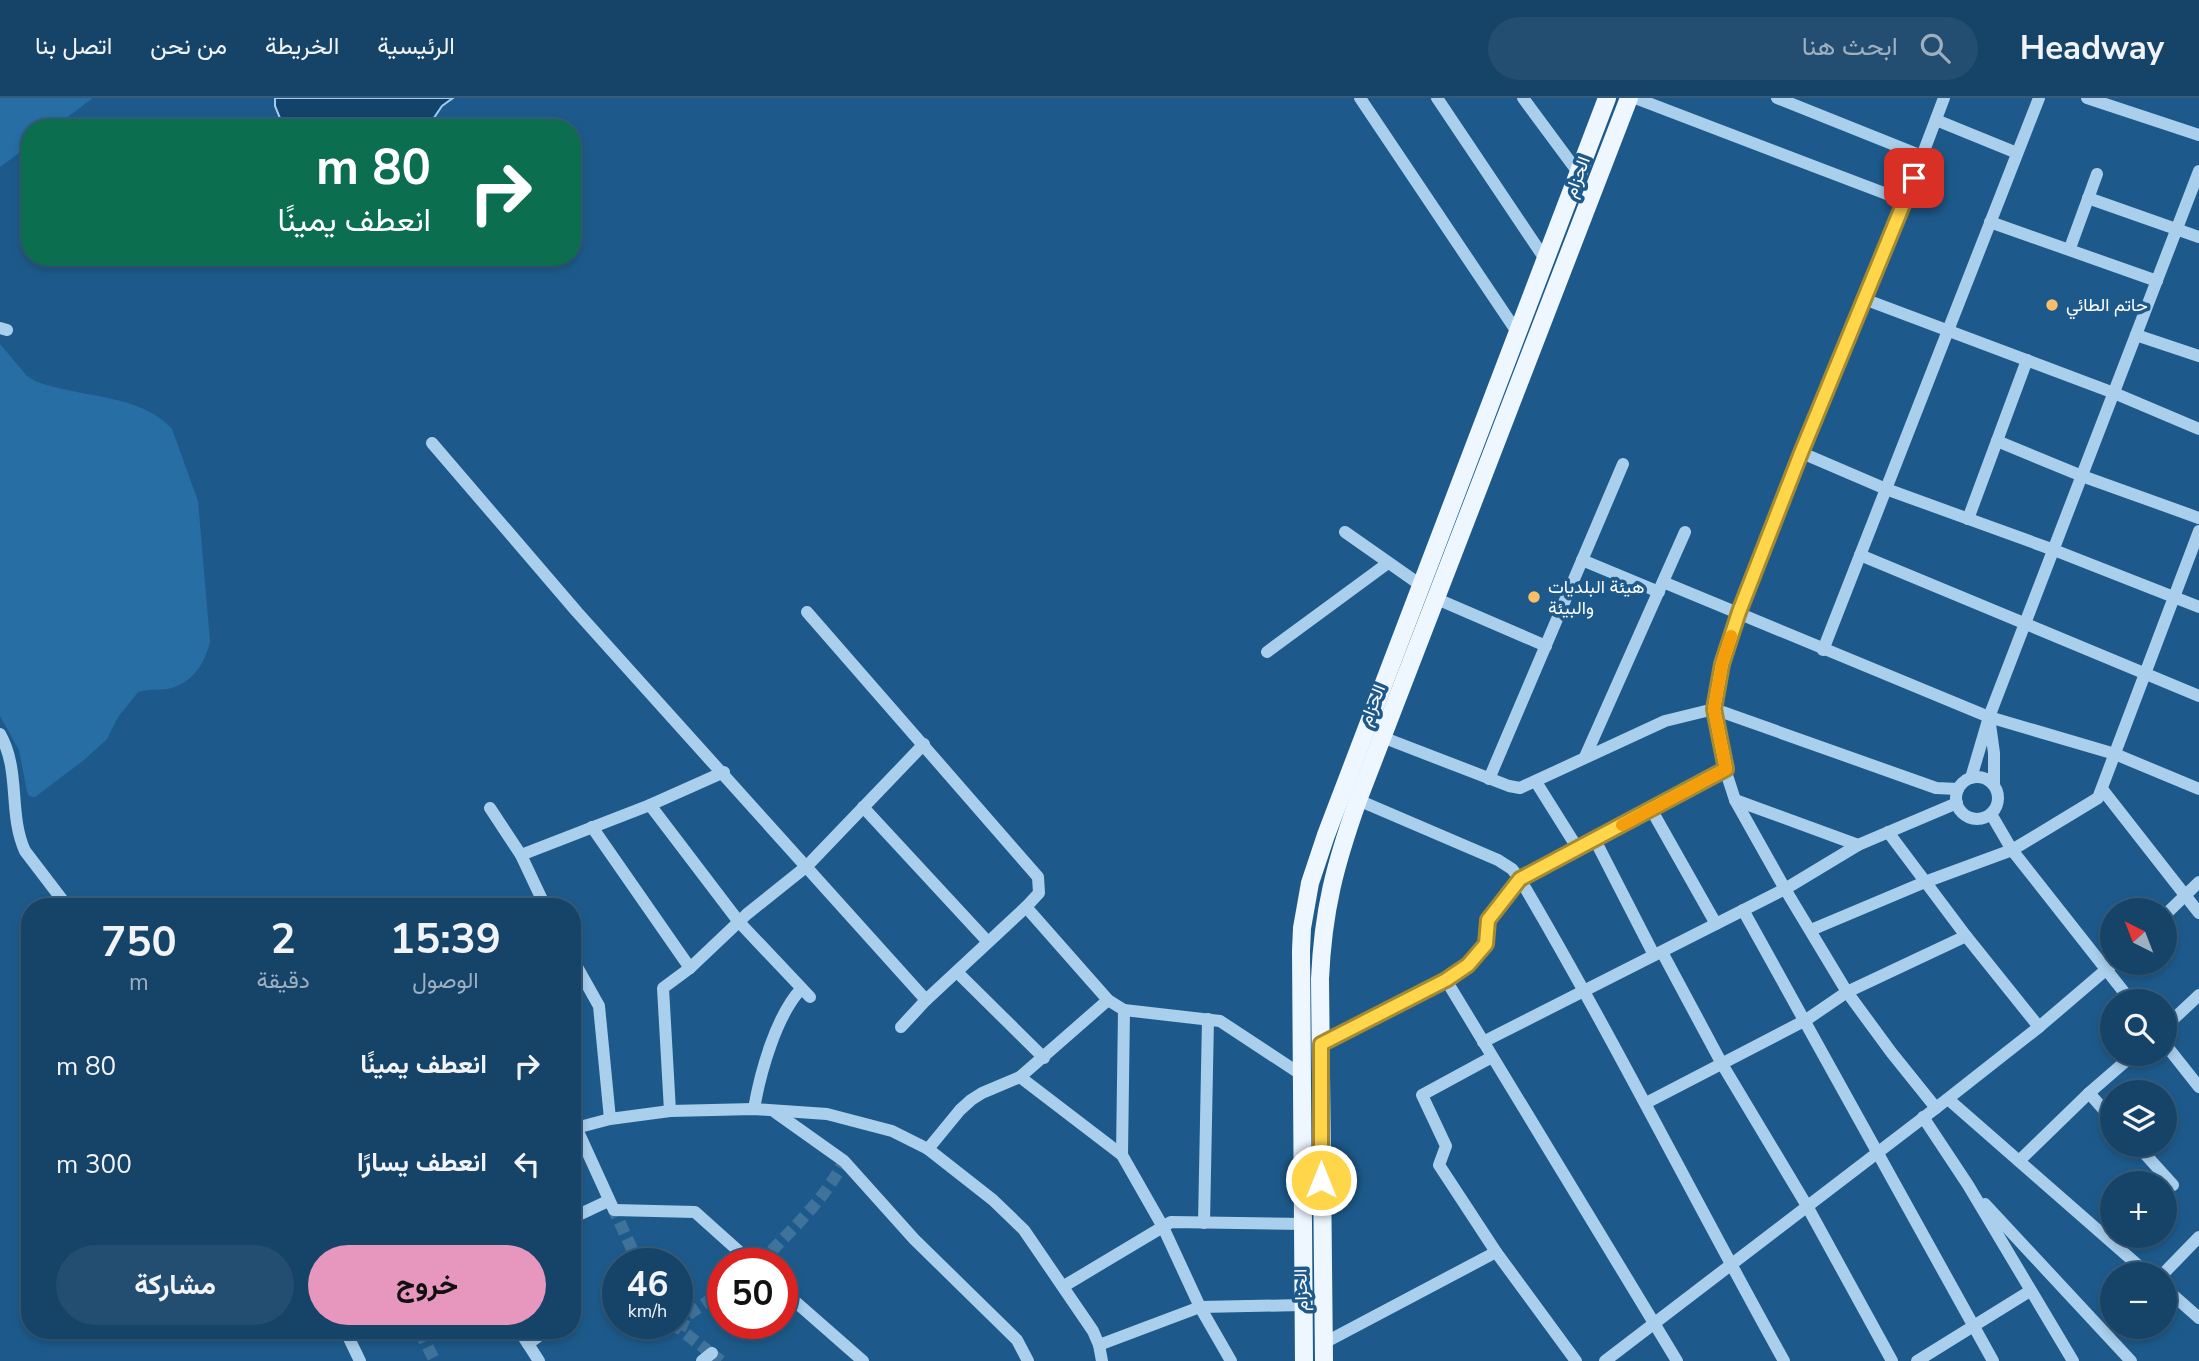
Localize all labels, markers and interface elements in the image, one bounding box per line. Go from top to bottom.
search box [1488,17,1978,80]
text: Headway [2020,26,2164,71]
text: ابحث هنا [1802,29,1898,64]
icon: search [1916,29,1954,67]
text: اتصل بنا [35,30,112,62]
text: من نحن [150,30,227,62]
text: الخريطة [265,30,339,62]
text: الرئيسية [377,30,455,62]
text: 80 m [316,134,431,201]
icon: right [455,147,546,238]
pin [1884,148,1944,208]
street label: الحزام [1558,153,1596,201]
icon: arrive [1895,159,1933,197]
text: انعطف يمينًا [278,199,431,242]
place label: حاتم الطائي [2066,293,2148,320]
marker: حاتم الطائي [2044,297,2060,313]
place label: هيئة البلديات والبيئة [1548,575,1644,620]
marker: هيئة البلديات والبيئة [1526,589,1542,605]
street label: الحزام [1353,681,1391,729]
north arrow [2100,898,2177,975]
map controls [2100,898,2177,1339]
text: 2 [271,911,296,968]
text: 15:39 [390,911,501,968]
text: 750 [101,914,177,971]
text: دقيقة [257,965,310,996]
text: الوصول [412,965,479,996]
text: m [129,967,149,998]
button: search [2100,989,2177,1066]
text: انعطف يمينًا [360,1047,487,1082]
icon: right [508,1047,546,1085]
text: 80 m [56,1049,116,1084]
button: layers [2100,1080,2177,1157]
position arrow [1284,1143,1358,1217]
text: انعطف يسارًا [357,1145,487,1180]
icon: left [508,1145,546,1183]
text: 300 m [56,1147,132,1182]
button: + [2100,1171,2177,1248]
button: مشاركة [56,1245,294,1325]
button: خروج [308,1245,546,1325]
speed limit sign: 50 [707,1248,798,1339]
text: 46 [626,1261,669,1308]
button: − [2100,1262,2177,1339]
street label: الحزام [1288,1268,1314,1312]
text: km/h [628,1299,667,1323]

